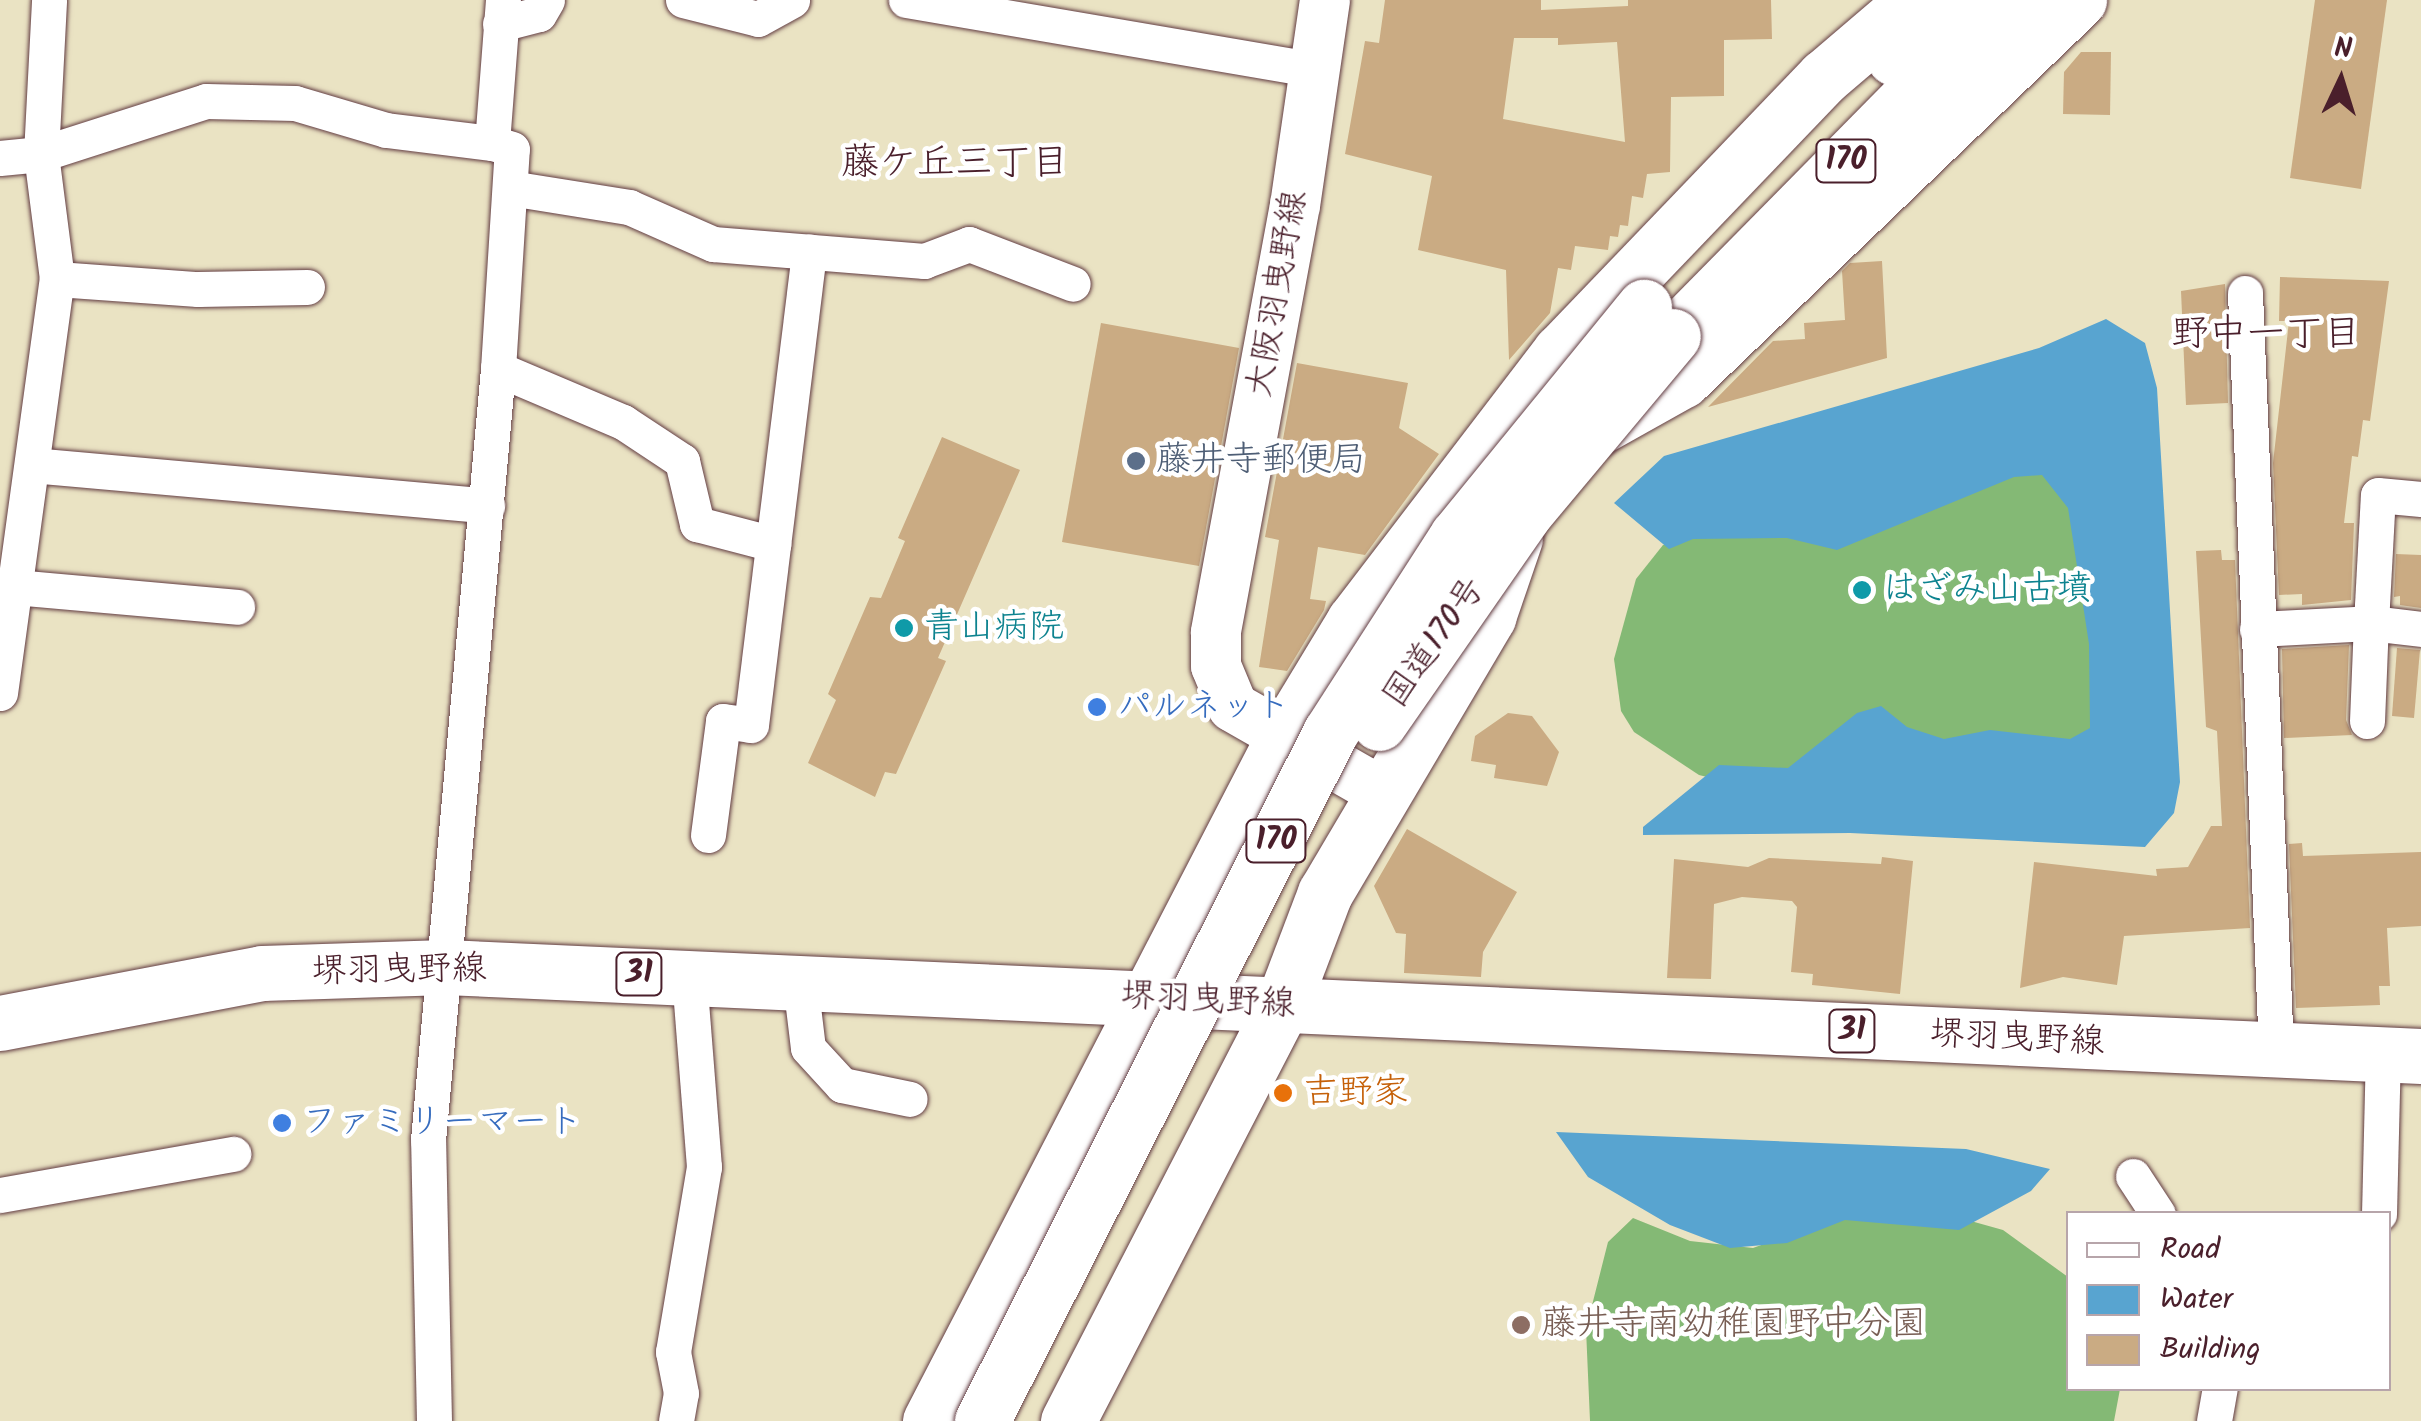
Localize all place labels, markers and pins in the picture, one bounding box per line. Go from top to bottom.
place label: 藤井寺郵便局 [1156,440,1366,482]
marker: 藤井寺郵便局 [1125,450,1147,472]
place label: はざみ山古墳 [1882,569,2092,611]
marker: はざみ山古墳 [1851,579,1873,601]
place label: 青山病院 [924,607,1064,649]
marker: 青山病院 [893,617,915,639]
place label: パルネット [1117,686,1292,728]
marker: パルネット [1086,696,1108,718]
place label: 吉野家 [1303,1072,1408,1114]
marker: 吉野家 [1272,1082,1294,1104]
place label: ファミリーマート [302,1102,582,1144]
marker: ファミリーマート [271,1112,293,1134]
place label: 藤井寺南幼稚園野中分園 [1541,1304,1926,1346]
marker: 藤井寺南幼稚園野中分園 [1510,1314,1532,1336]

